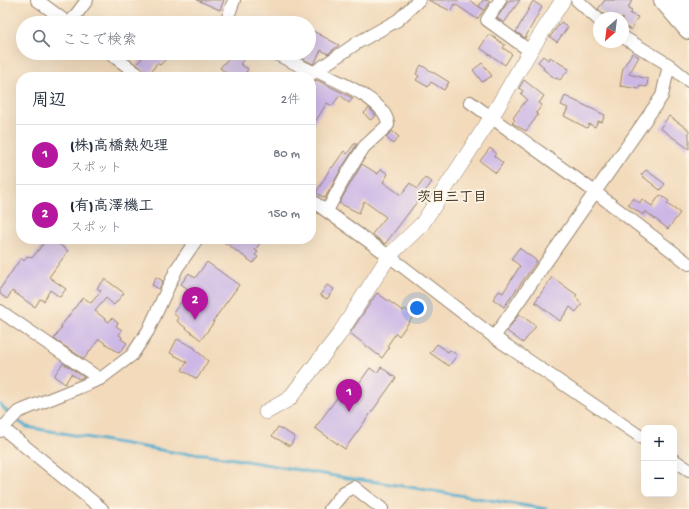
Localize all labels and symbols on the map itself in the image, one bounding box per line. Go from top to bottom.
north arrow [593,12,629,48]
district label: 茨目三丁目 [417,190,487,207]
pin: 2 [182,287,208,320]
your location [407,298,427,318]
pin: 1 [336,379,362,412]

